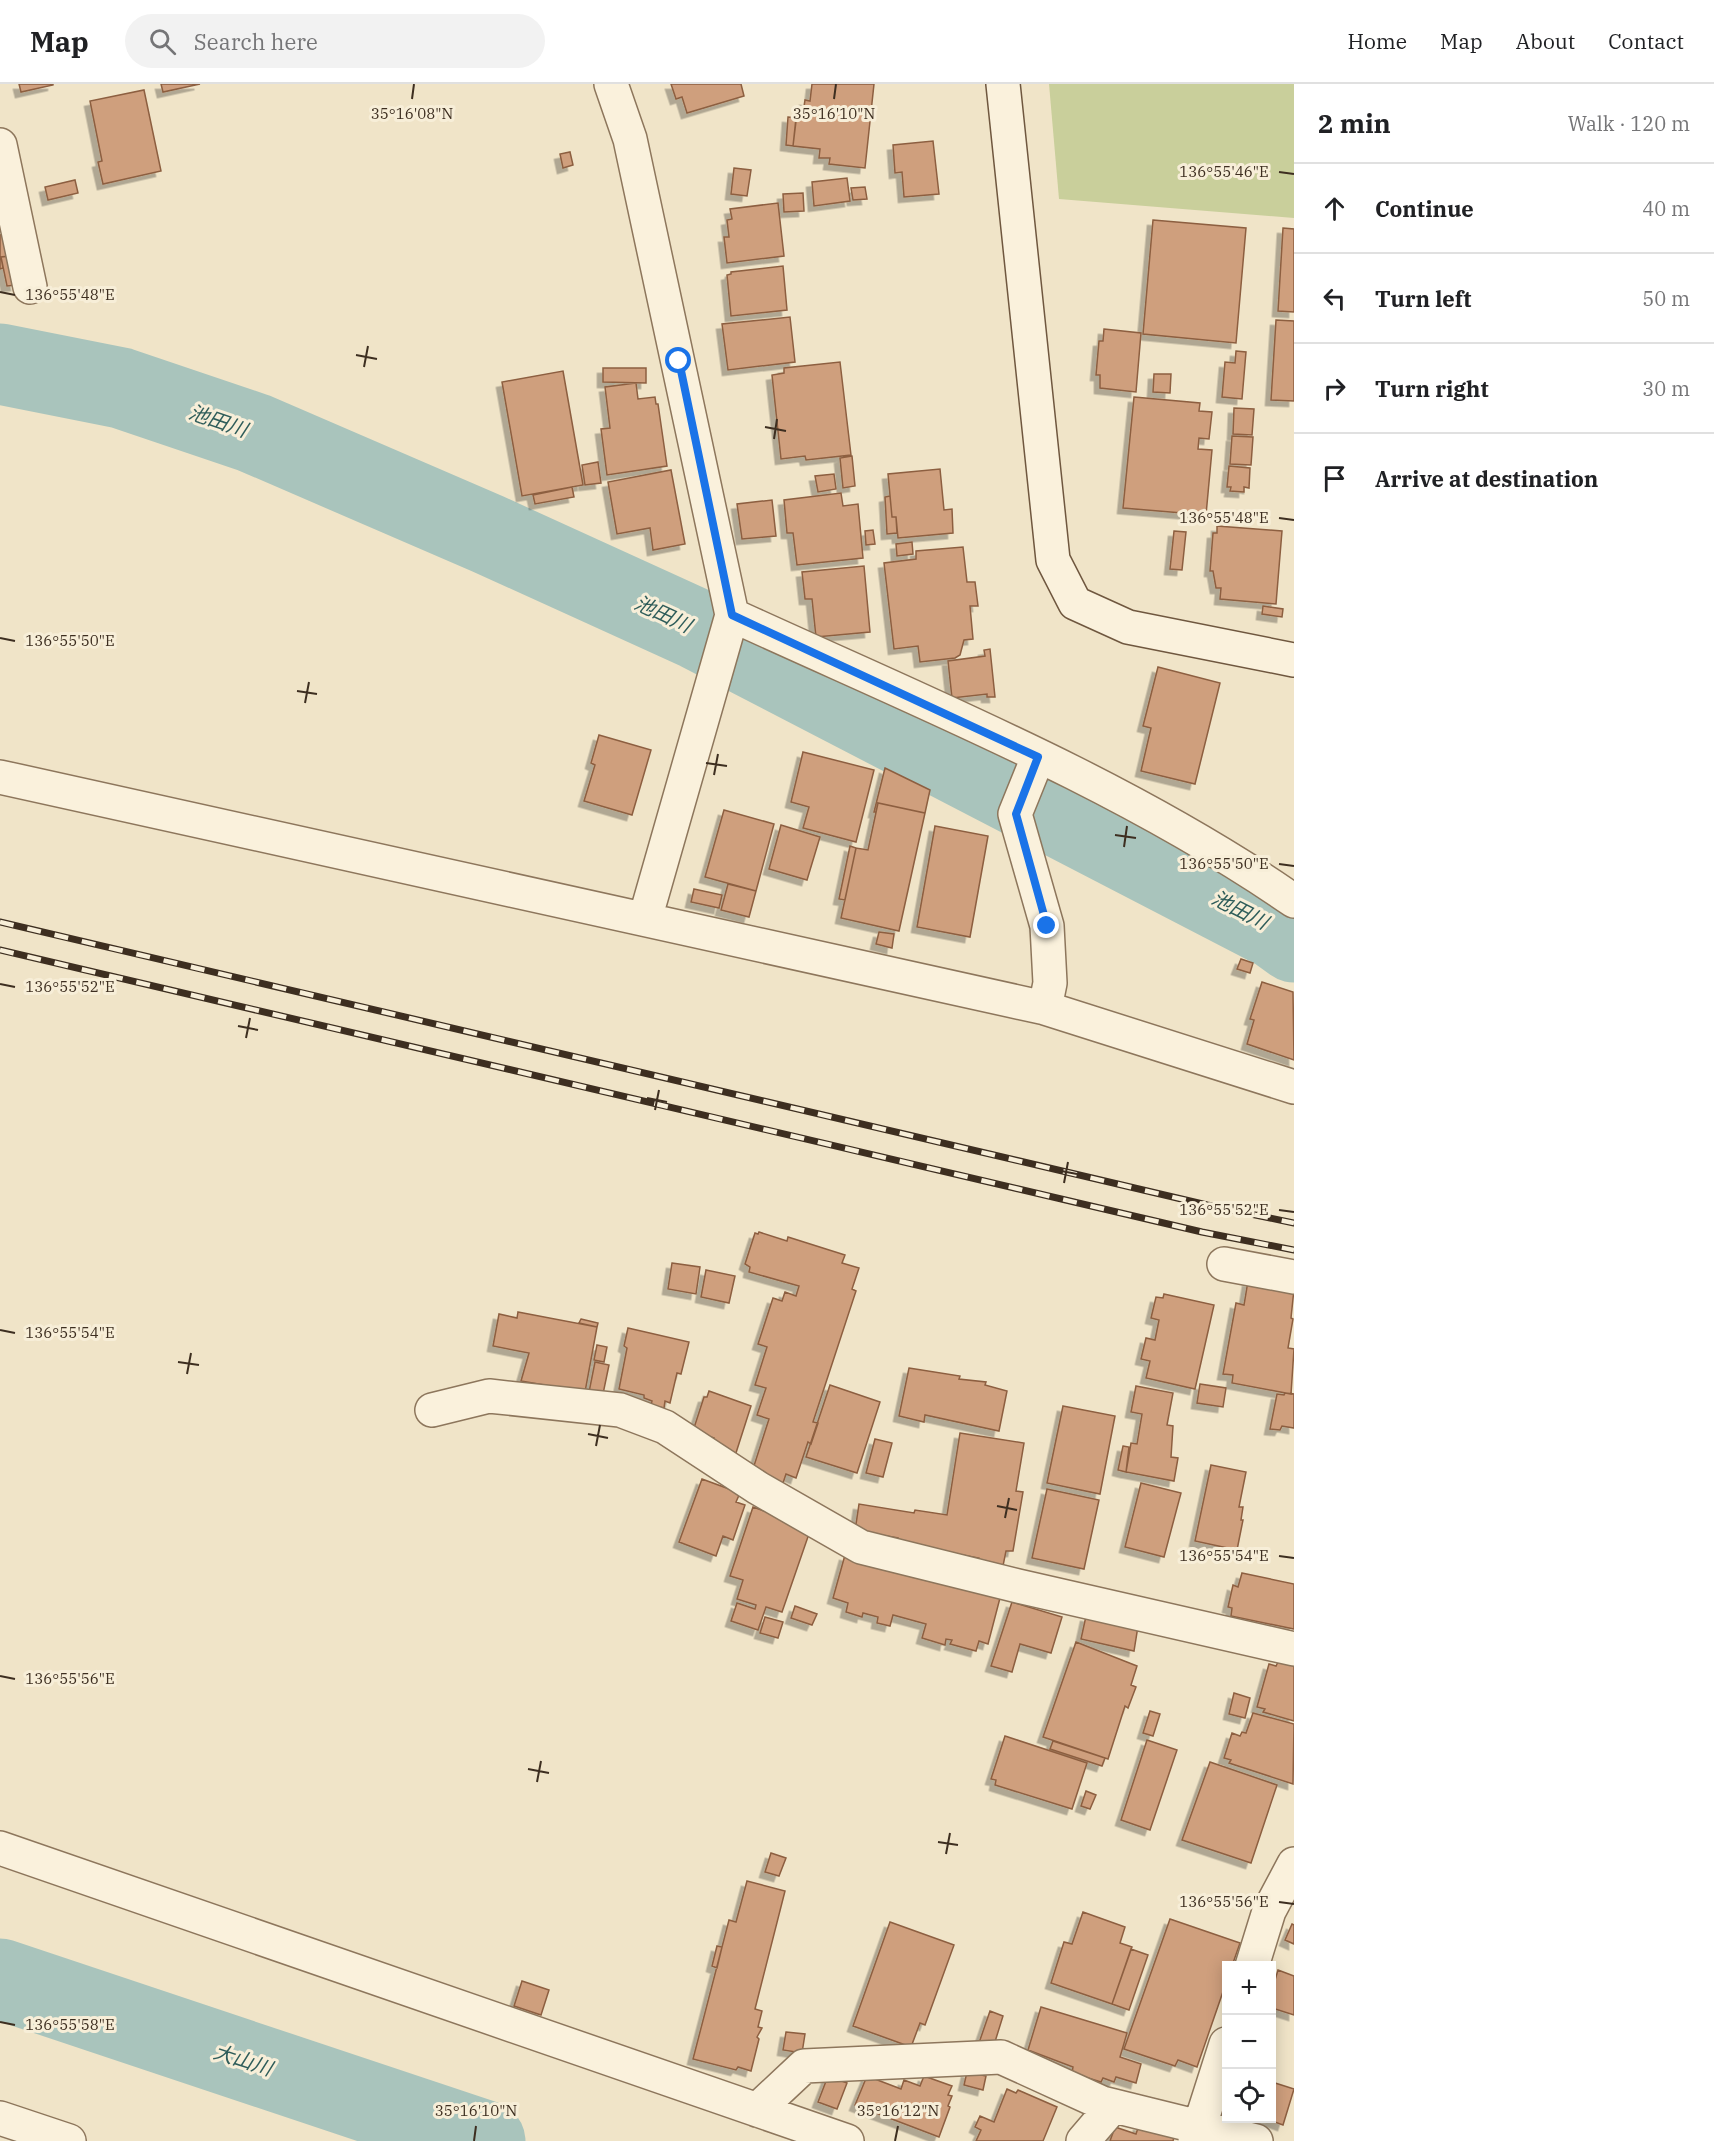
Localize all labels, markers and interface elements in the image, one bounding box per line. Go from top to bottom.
search box [125,14,545,68]
text: Map [30,23,89,60]
icon: search [146,25,179,58]
text: Search here [194,27,318,56]
text: Home [1347,27,1407,55]
text: Map [1440,27,1483,55]
text: About [1516,27,1575,55]
text: Contact [1608,27,1684,55]
text: 35°16'08"N [371,104,453,123]
text: 35°16'10"N [793,104,875,123]
text: 2 min [1318,106,1391,140]
text: Walk · 120 m [1568,110,1690,137]
text: 136°55'46"E [1179,162,1269,181]
icon: ahead [1318,192,1351,225]
text: Continue [1375,194,1474,223]
text: 40 m [1642,195,1690,222]
icon: left [1318,282,1351,315]
text: Turn left [1375,284,1471,313]
text: 136°55'48"E [25,285,115,304]
text: 50 m [1642,285,1690,312]
route start [665,347,691,373]
icon: right [1318,372,1351,405]
text: Turn right [1375,374,1489,403]
text: 30 m [1642,375,1690,402]
water label: 池田川 [185,398,253,444]
icon: arrive [1318,462,1351,495]
text: Arrive at destination [1375,464,1598,493]
text: 136°55'48"E [1179,508,1269,527]
water label: 池田川 [630,589,698,639]
text: 136°55'50"E [25,631,115,650]
text: 136°55'50"E [1179,854,1269,873]
water label: 池田川 [1207,884,1275,936]
route end [1033,912,1059,938]
text: 136°55'52"E [25,977,115,996]
text: 136°55'52"E [1179,1200,1269,1219]
text: 136°55'54"E [25,1323,115,1342]
text: 136°55'54"E [1179,1546,1269,1565]
text: 136°55'56"E [25,1669,115,1688]
text: 136°55'56"E [1179,1892,1269,1911]
map controls [1222,1961,1276,2123]
button: + [1222,1961,1276,2015]
text: 136°55'58"E [25,2015,115,2034]
button: − [1222,2015,1276,2069]
water label: 大山川 [210,2037,278,2082]
button: locate [1222,2069,1276,2123]
text: 35°16'10"N [435,2101,517,2120]
text: 35°16'12"N [857,2101,939,2120]

